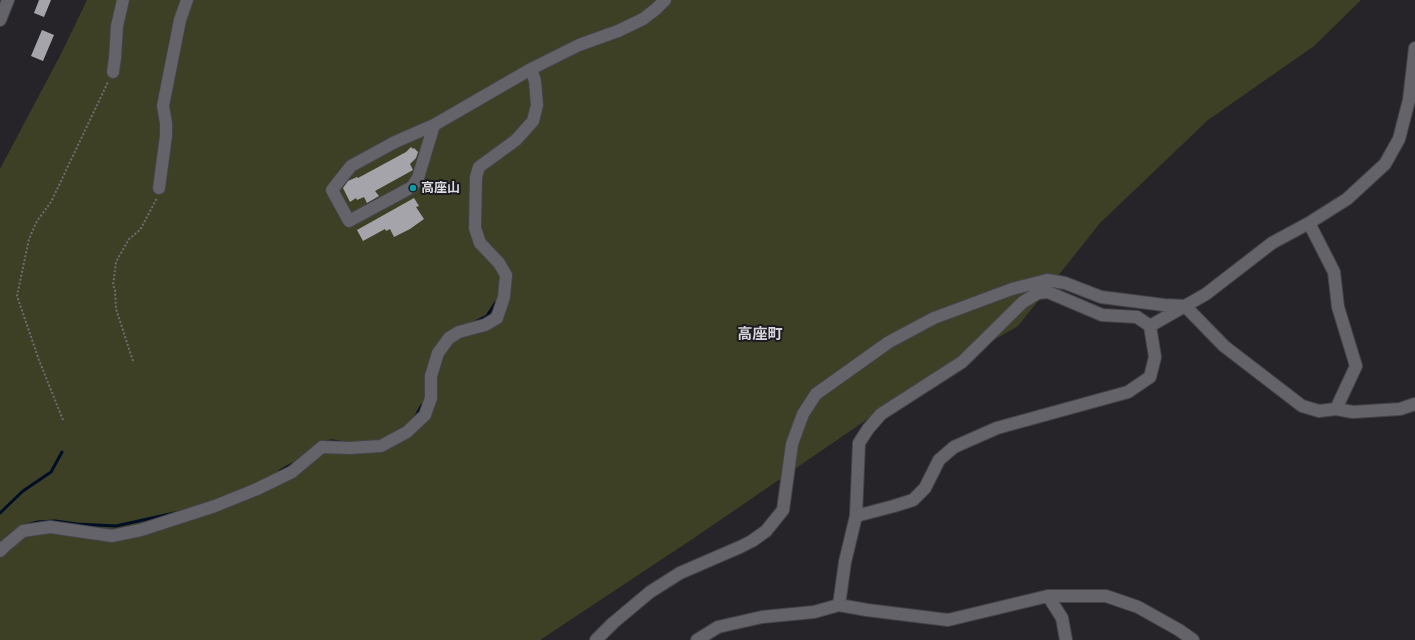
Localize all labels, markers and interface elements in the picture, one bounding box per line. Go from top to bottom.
place label: 高座山 [421,180,460,196]
marker: 高座山 [408,183,418,193]
district label: 高座町 [738,325,782,343]

